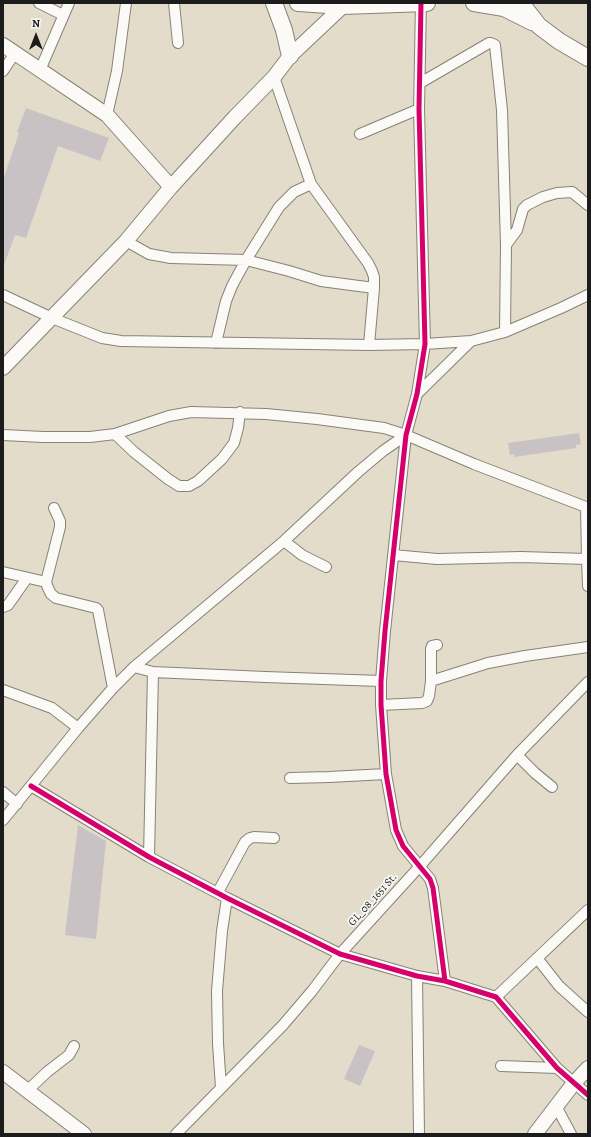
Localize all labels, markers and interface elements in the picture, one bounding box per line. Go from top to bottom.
north arrow [16,16,56,56]
text: N [32,16,40,31]
street label: GL_08_1651 St. [346,871,400,929]

